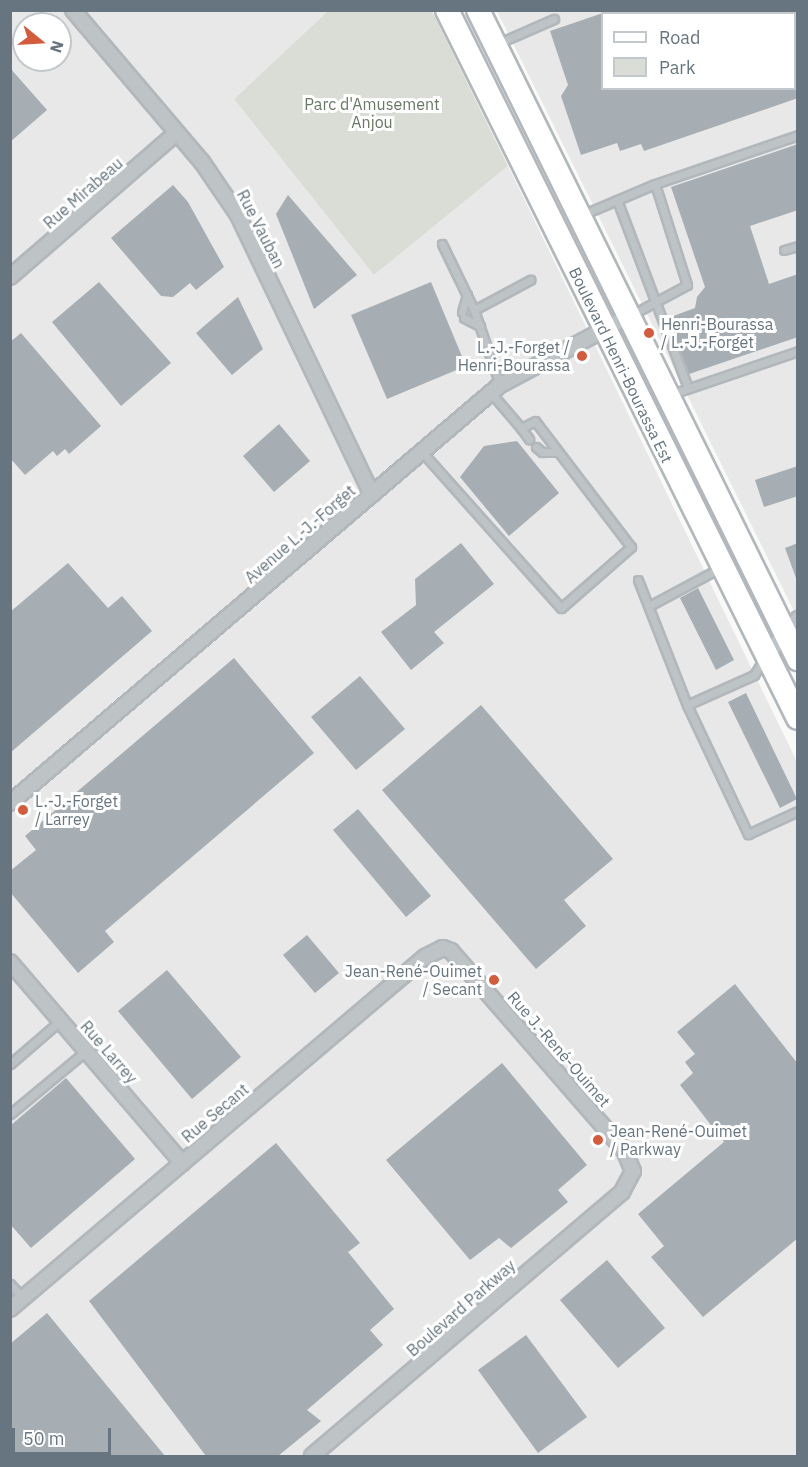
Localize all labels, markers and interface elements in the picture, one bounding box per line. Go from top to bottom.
north arrow [12,12,72,72]
legend [601,12,796,90]
text: Road [659,26,700,49]
text: N [46,38,69,56]
text: Park [659,56,695,79]
park label: Parc d'Amusement Anjou [304,94,440,132]
street label: Rue Mirabeau [39,153,127,233]
street label: Rue Vauban [233,186,289,272]
street label: Boulevard Henri-Bourassa Est [565,264,677,466]
place label: Henri-Bourassa / L.-J.-Forget [661,314,773,352]
marker: Henri-Bourassa / L.-J.-Forget [642,326,656,340]
place label: L.-J.-Forget / Henri-Bourassa [458,337,570,375]
marker: L.-J.-Forget / Henri-Bourassa [575,349,589,363]
street label: Avenue L.-J.-Forget [241,481,359,587]
place label: L.-J.-Forget / Larrey [35,791,118,829]
marker: L.-J.-Forget / Larrey [16,803,30,817]
place label: Jean-René-Ouimet / Secant [345,961,482,999]
marker: Jean-René-Ouimet / Secant [487,973,501,987]
street label: Rue J.-René-Ouimet [504,987,614,1111]
street label: Rue Larrey [77,1017,141,1087]
street label: Rue Secant [178,1080,252,1146]
place label: Jean-René-Ouimet / Parkway [610,1121,747,1159]
marker: Jean-René-Ouimet / Parkway [591,1133,605,1147]
street label: Boulevard Parkway [403,1256,519,1360]
scale bar [15,1416,114,1454]
text: 50 m [23,1427,65,1450]

